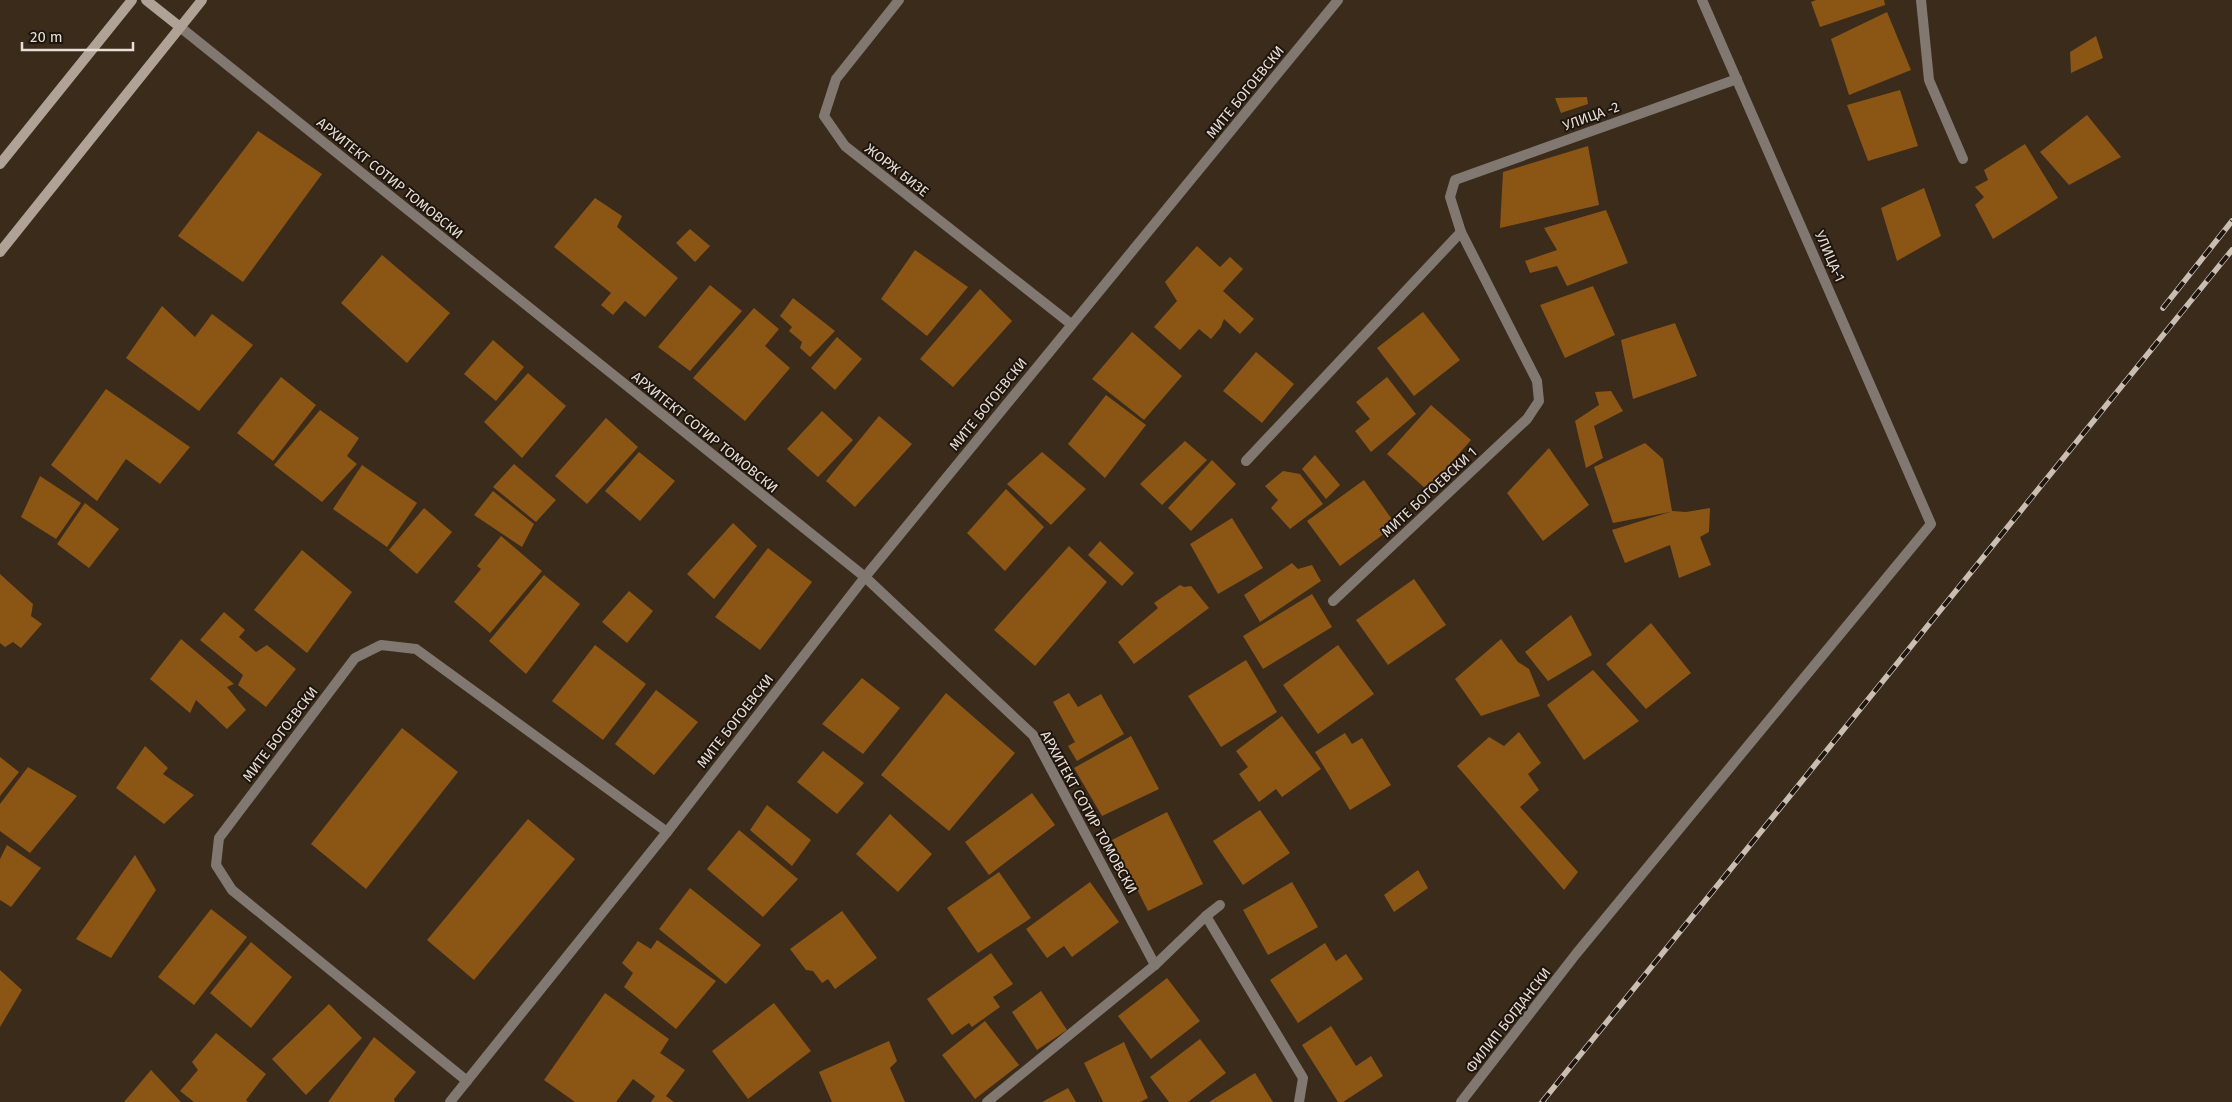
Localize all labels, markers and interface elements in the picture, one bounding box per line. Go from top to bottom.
scale bar [22,20,134,52]
text: 20 m [30,28,63,46]
street label: МИТЕ БОГОЕВСКИ [1203,43,1288,142]
street label: УЛИЦА -2 [1561,98,1622,135]
street label: АРХИТЕКТ СОТИР ТОМОВСКИ [313,114,466,243]
street label: ЖОРЖ БИЗЕ [861,140,932,201]
street label: УЛИЦА-1 [1811,228,1848,284]
street label: МИТЕ БОГОЕВСКИ [946,355,1031,454]
street label: АРХИТЕКТ СОТИР ТОМОВСКИ [628,368,781,497]
street label: МИТЕ БОГОЕВСКИ 1 [1378,444,1481,541]
street label: МИТЕ БОГОЕВСКИ [694,671,777,772]
street label: МИТЕ БОГОЕВСКИ [239,684,322,785]
street label: АРХИТЕКТ СОТИР ТОМОВСКИ [1037,728,1140,896]
street label: ФИЛИП БОГДАНСКИ [1462,964,1555,1076]

